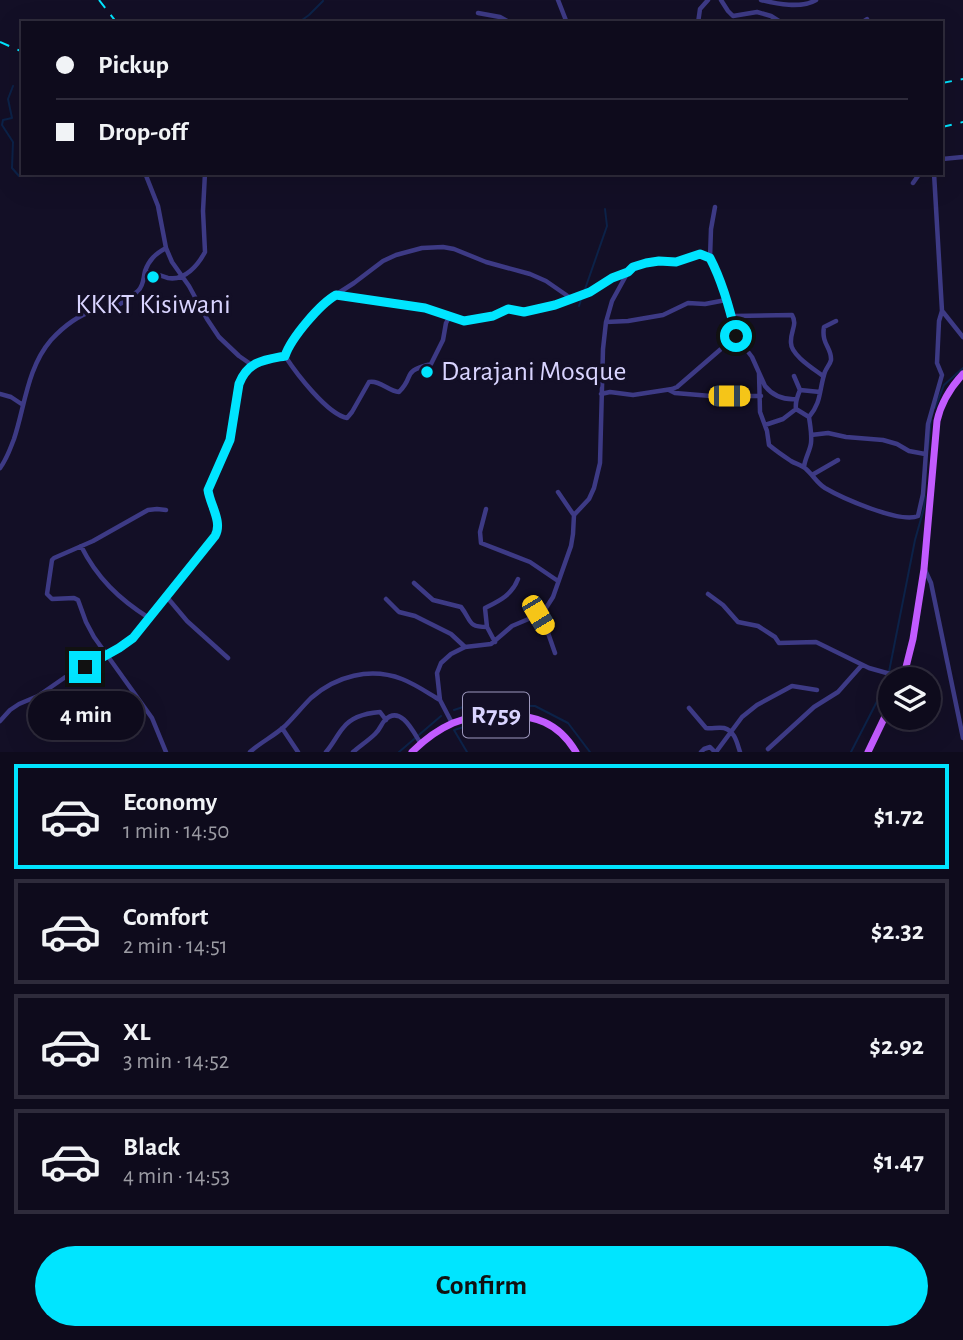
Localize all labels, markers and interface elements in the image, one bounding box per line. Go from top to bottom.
text: Pickup [98,52,169,78]
text: Drop-off [98,119,187,145]
marker: KKKT Kisiwani [145,269,161,285]
place label: KKKT Kisiwani [75,291,231,319]
route start [720,320,752,352]
place label: Darajani Mosque [441,358,626,386]
marker: Darajani Mosque [419,364,435,380]
car [709,386,751,407]
car [519,592,558,638]
route end [69,651,101,683]
map controls [878,667,941,730]
button: layers [878,667,941,730]
callout: 4 min [27,692,143,740]
road number: R759 [463,692,529,737]
text: 4 min [60,704,112,727]
icon: car [39,785,102,848]
text: Economy [123,789,217,815]
text: $1.72 [874,803,924,829]
text: 1 min · 14:50 [123,820,229,843]
icon: car [39,900,102,963]
text: Comfort [123,904,208,930]
text: $2.32 [871,918,924,944]
text: 2 min · 14:51 [123,935,228,958]
icon: car [39,1015,102,1078]
text: XL [123,1019,150,1045]
text: $2.92 [869,1033,924,1059]
text: 3 min · 14:52 [123,1050,229,1073]
icon: car [39,1130,102,1193]
text: Black [123,1134,180,1160]
text: $1.47 [873,1148,924,1174]
text: 4 min · 14:53 [123,1165,230,1188]
button: Confirm [35,1246,928,1326]

